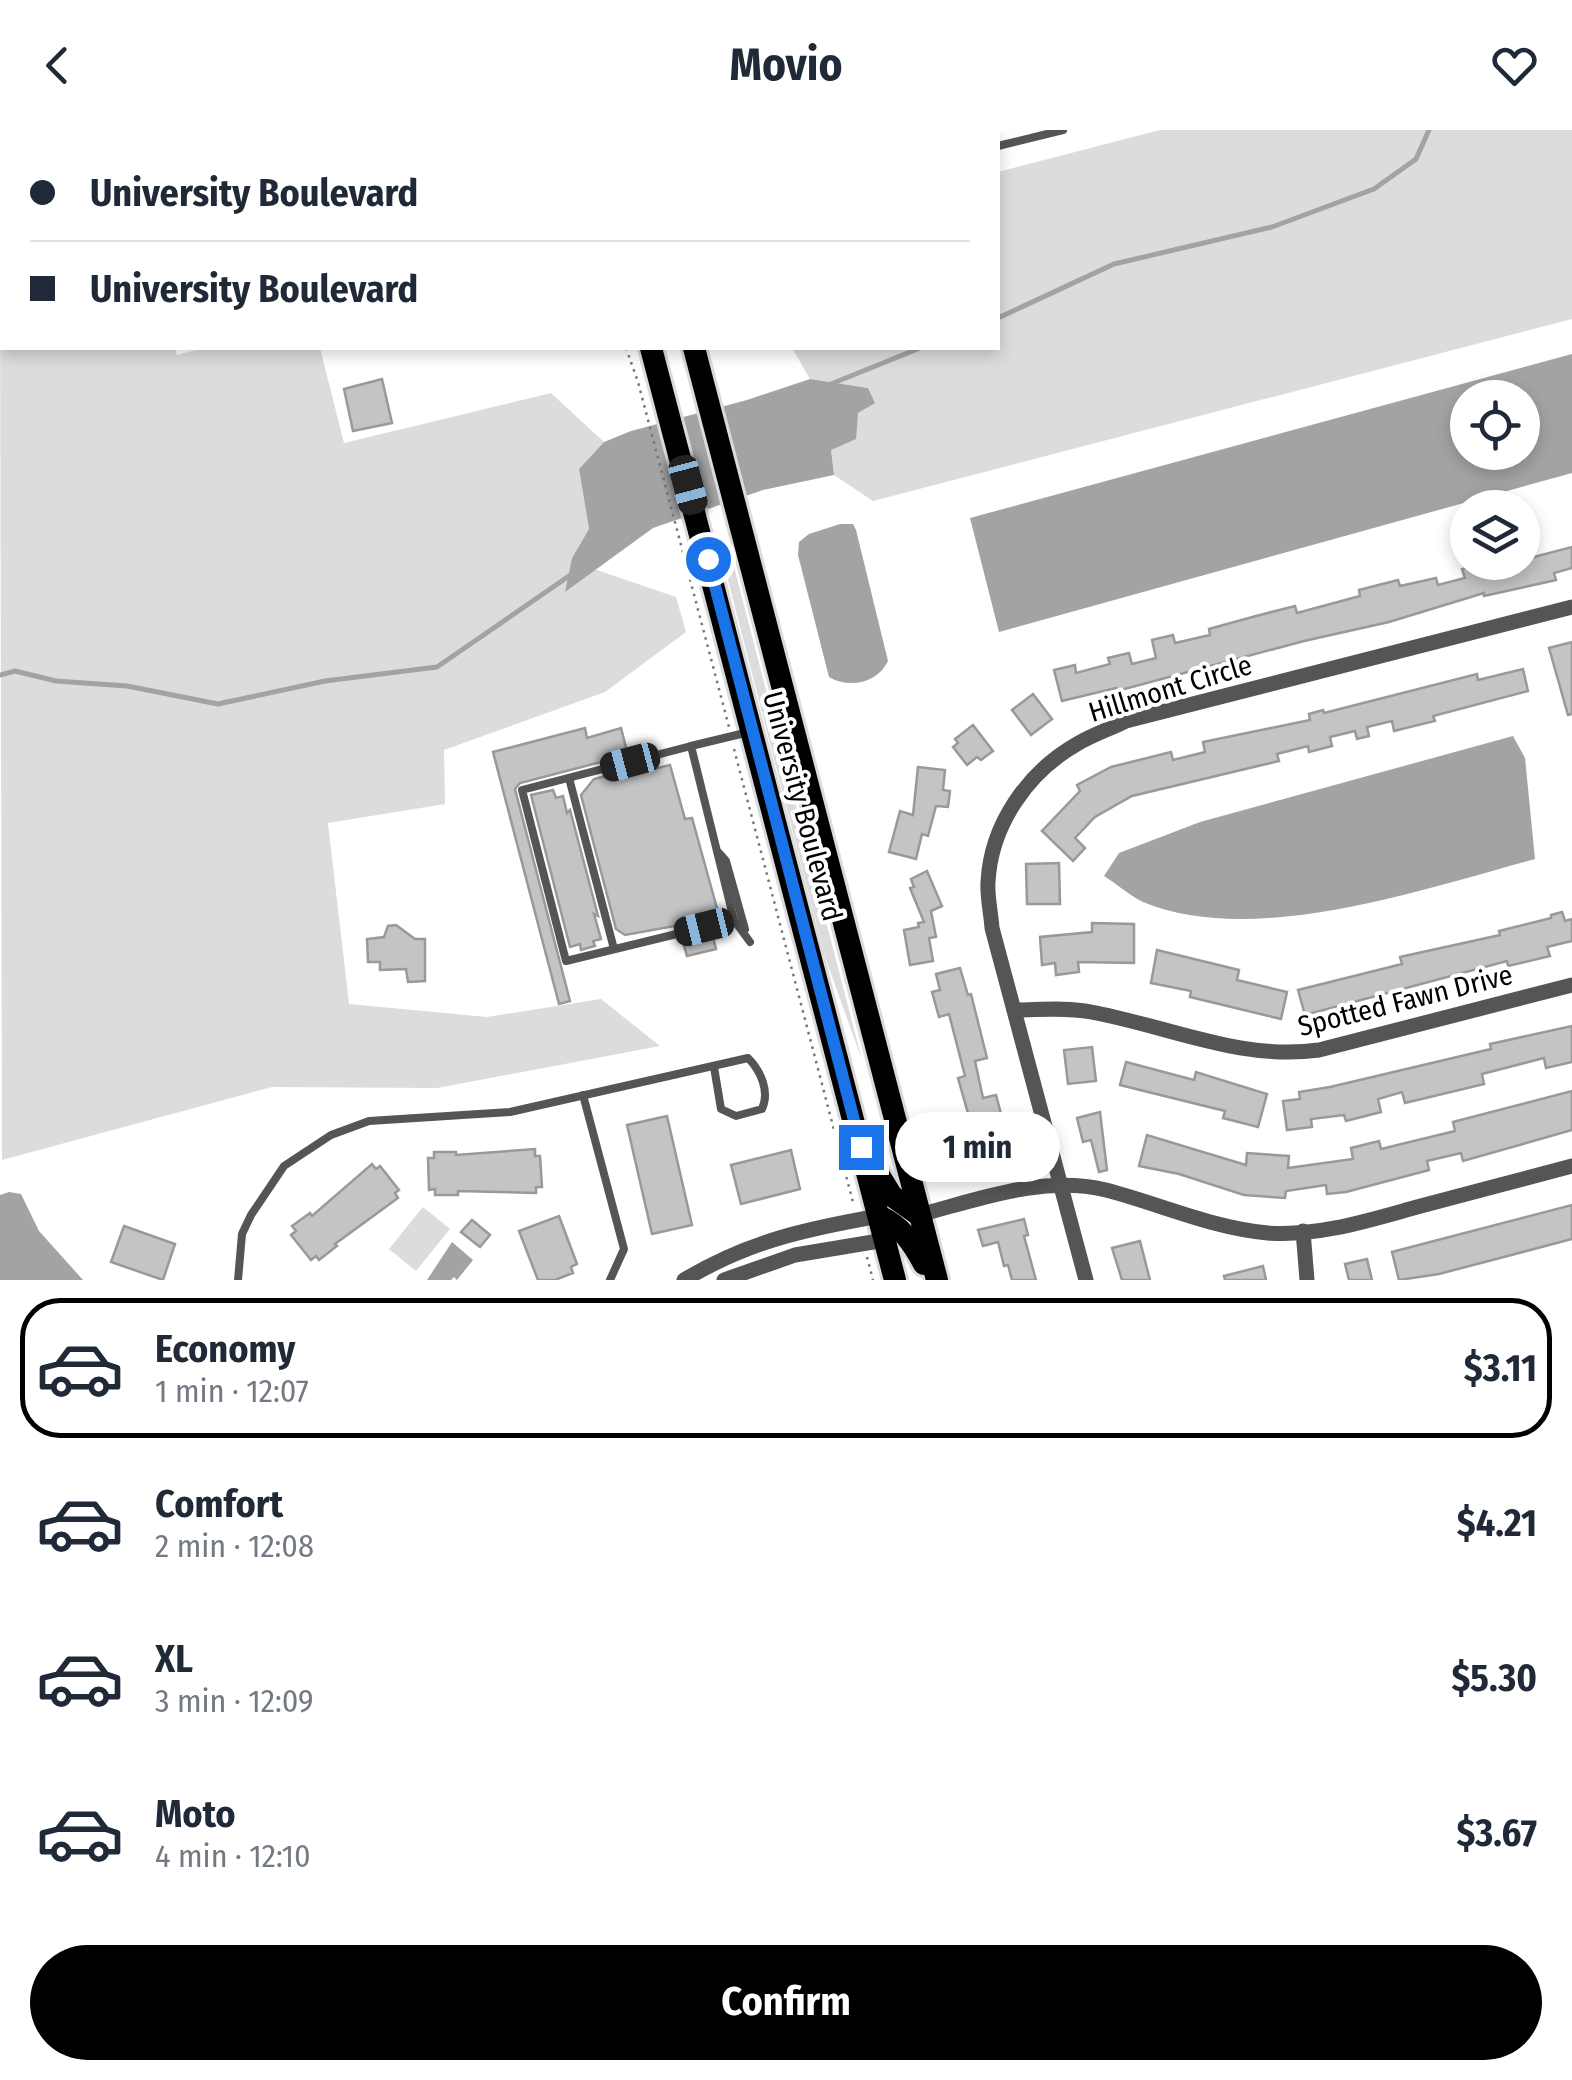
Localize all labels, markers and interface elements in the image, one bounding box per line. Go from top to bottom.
icon: back [30,38,85,93]
text: Movio [730,38,842,92]
icon: heart [1487,38,1542,93]
text: University Boulevard [90,170,418,216]
text: University Boulevard [90,266,418,312]
map controls [1450,380,1540,580]
button: locate [1450,380,1540,470]
car [666,452,710,518]
button: layers [1450,490,1540,580]
route start [686,537,731,582]
street label: Hillmont Circle [1085,648,1256,729]
street label: University Boulevard [756,688,849,925]
car [597,740,663,784]
car [671,905,737,949]
street label: Spotted Fawn Drive [1294,958,1516,1043]
callout: 1 min [896,1112,1061,1182]
route end [839,1125,884,1170]
text: 1 min [943,1128,1012,1166]
icon: car [35,1323,125,1413]
text: Economy [155,1326,295,1372]
text: $3.11 [1464,1345,1537,1391]
text: 1 min · 12:07 [155,1372,309,1410]
icon: car [35,1478,125,1568]
text: Comfort [155,1481,283,1527]
text: $4.21 [1457,1500,1537,1546]
text: 2 min · 12:08 [155,1527,314,1565]
icon: car [35,1633,125,1723]
text: XL [155,1636,193,1682]
text: $5.30 [1451,1655,1537,1701]
text: 3 min · 12:09 [155,1682,314,1720]
icon: car [35,1788,125,1878]
text: Moto [155,1791,236,1837]
text: $3.67 [1456,1810,1537,1856]
text: 4 min · 12:10 [155,1837,311,1875]
button: Confirm [30,1945,1542,2060]

